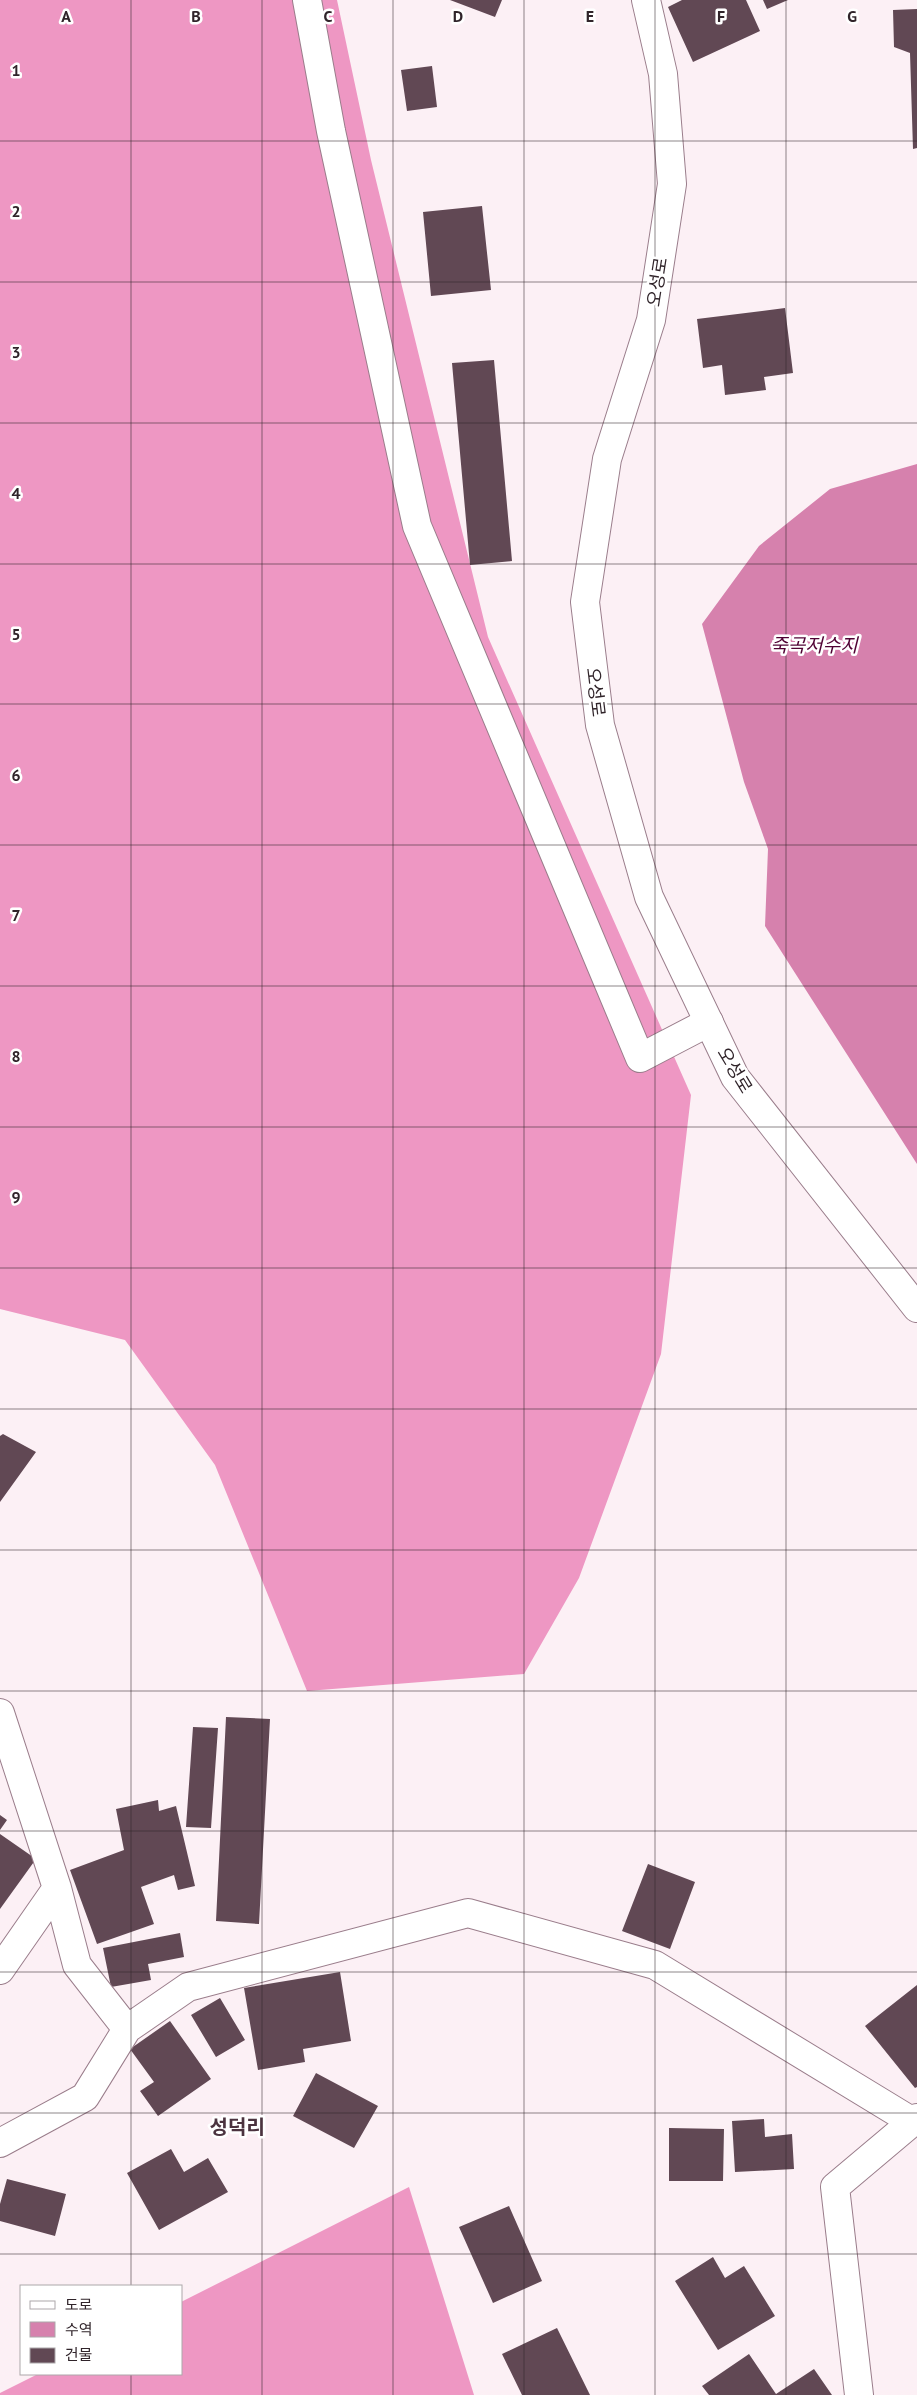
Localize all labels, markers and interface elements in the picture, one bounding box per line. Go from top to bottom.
text: A [61,6,71,26]
text: B [191,6,201,26]
text: C [324,6,333,26]
text: D [453,6,463,26]
text: E [586,6,594,26]
text: F [717,6,725,26]
text: G [847,6,857,26]
text: 1 [11,60,21,80]
text: 2 [11,201,21,221]
street label: 오성로 [642,256,672,308]
text: 3 [11,342,21,362]
text: 4 [11,483,21,503]
text: 5 [11,624,21,644]
water label: 죽곡저수지 [770,633,859,657]
street label: 오성로 [582,666,610,718]
text: 6 [11,765,21,785]
text: 7 [11,905,21,925]
street label: 오성로 [712,1043,758,1097]
text: 8 [11,1046,21,1066]
text: 9 [11,1187,21,1207]
district label: 성덕리 [209,2114,265,2140]
legend [20,2285,182,2375]
text: 도로 [65,2295,93,2314]
text: 수역 [65,2320,93,2339]
text: 건물 [65,2345,93,2364]

